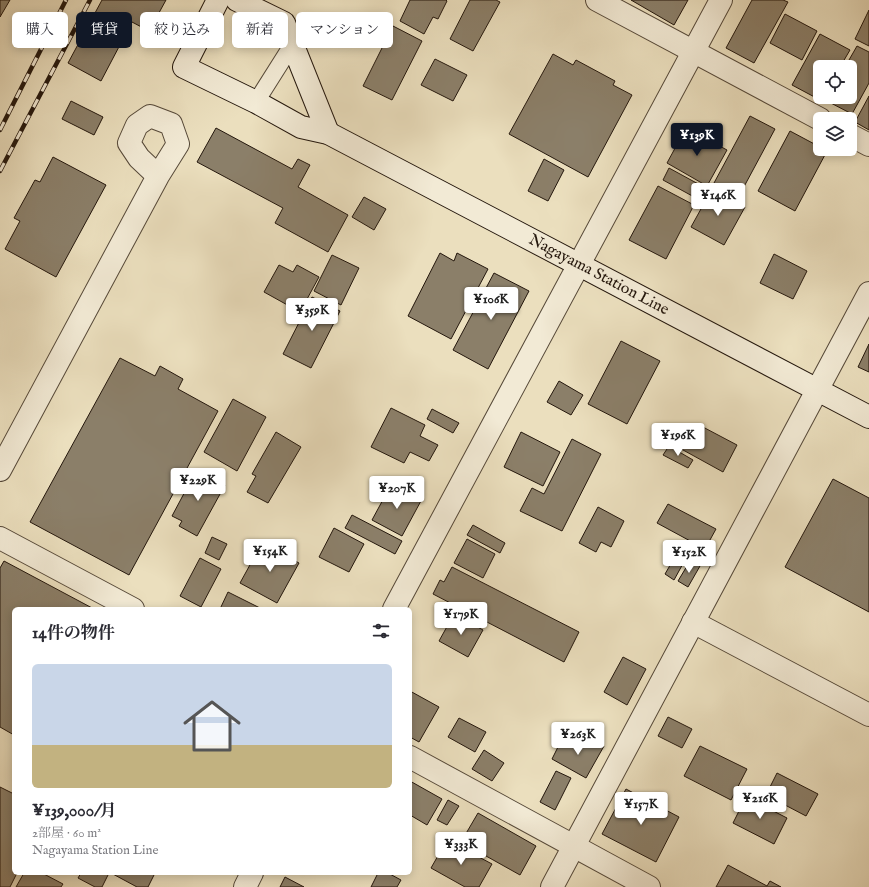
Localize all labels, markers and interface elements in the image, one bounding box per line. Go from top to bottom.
chip: 購入 [12,12,68,48]
chip: 賃貸 [76,12,132,48]
chip: 絞り込み [140,12,224,48]
chip: 新着 [232,12,288,48]
chip: マンション [296,12,393,48]
map controls [813,60,857,156]
button: locate [813,60,857,104]
button: layers [813,112,857,156]
pin: ¥139K [669,123,725,157]
text: ¥139K [680,127,714,144]
pin: ¥146K [690,183,746,217]
text: ¥146K [700,187,736,204]
street label: Nagayama Station Line [525,230,672,320]
pin: ¥106K [463,287,519,321]
text: ¥106K [473,291,509,308]
pin: ¥359K [284,298,340,332]
text: ¥359K [295,302,329,319]
pin: ¥196K [650,423,706,457]
text: ¥196K [661,427,695,444]
pin: ¥229K [170,468,226,502]
text: ¥229K [180,472,216,489]
pin: ¥207K [369,476,425,510]
text: ¥207K [378,480,416,497]
pin: ¥154K [242,539,298,573]
pin: ¥152K [661,540,717,574]
text: ¥154K [253,543,287,560]
text: ¥152K [672,544,706,561]
pin: ¥179K [433,602,489,636]
text: ¥179K [443,606,479,623]
icon: filters [370,620,392,642]
text: 14件の物件 [32,623,115,644]
icon: home [176,690,248,762]
pin: ¥263K [550,722,606,756]
text: ¥263K [560,726,596,743]
pin: ¥216K [732,786,788,820]
text: ¥216K [742,790,778,807]
pin: ¥157K [613,792,669,826]
text: ¥157K [624,796,658,813]
text: ¥139,000/月 [32,801,117,822]
text: 2部屋 · 60 m² [32,825,101,842]
pin: ¥333K [433,832,489,866]
text: ¥333K [444,836,478,853]
text: Nagayama Station Line [32,842,158,859]

